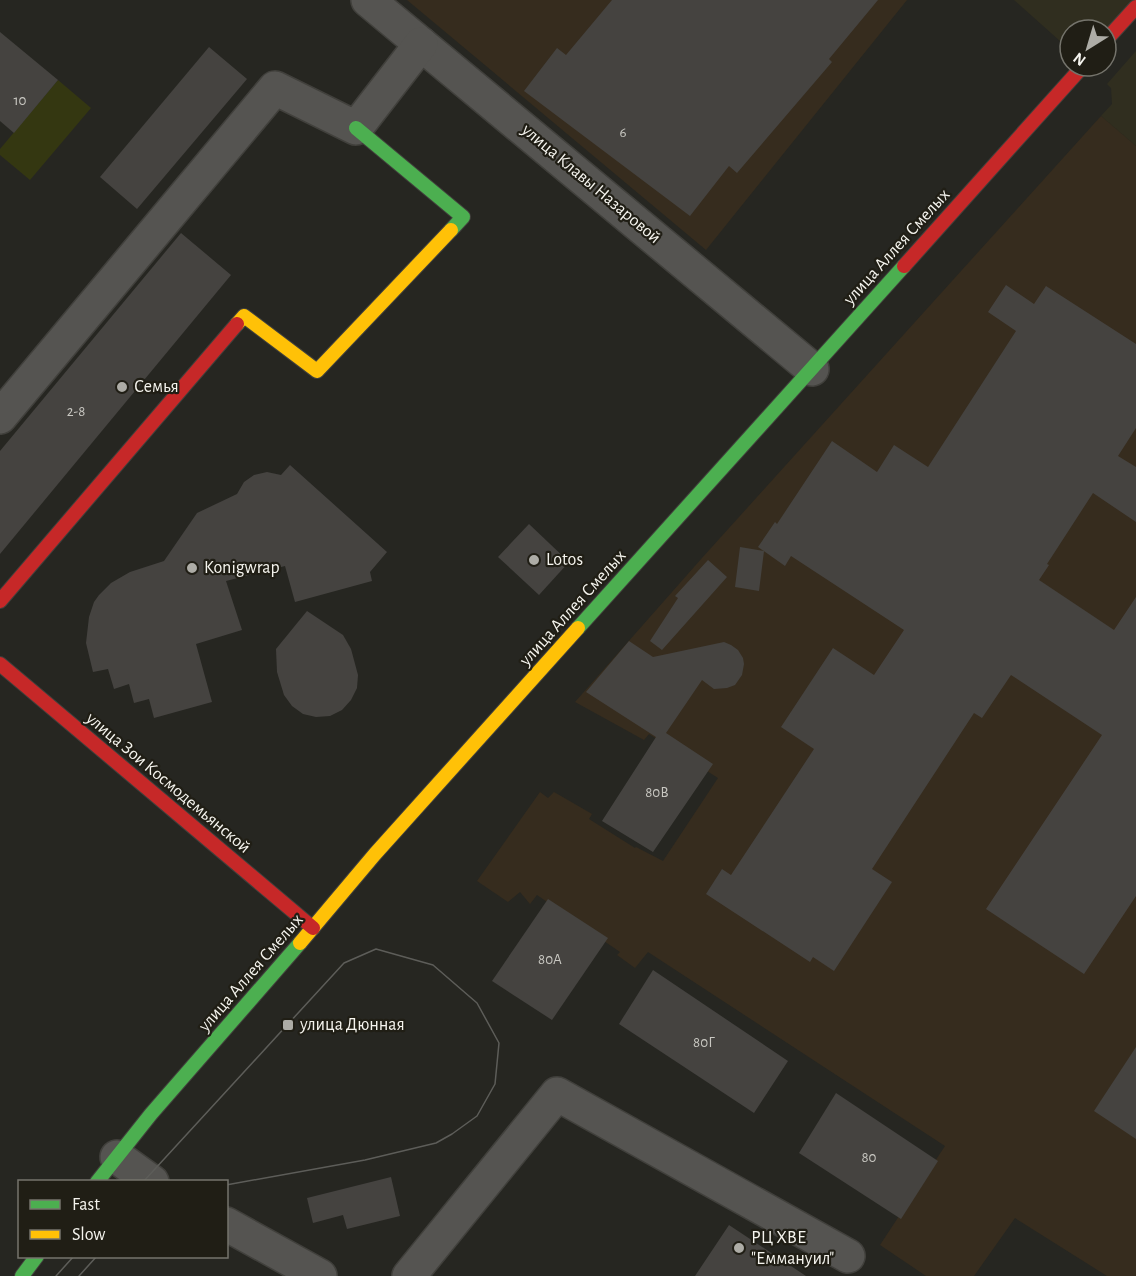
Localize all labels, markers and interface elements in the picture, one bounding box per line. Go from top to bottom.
north arrow [1058,18,1118,78]
text: N [1070,49,1089,69]
house number: 10 [13,93,27,108]
street label: улица Клавы Назаровой [517,120,664,247]
house number: 6 [619,125,627,140]
street label: улица Аллея Смелых [840,186,954,309]
place label: Семья [134,378,179,396]
marker: Семья [115,380,129,394]
house number: 2-8 [67,404,85,419]
street label: улица Аллея Смелых [516,547,630,670]
place label: Lotos [546,551,583,569]
marker: Lotos [527,553,541,567]
place label: Konigwrap [204,559,280,577]
marker: Konigwrap [185,561,199,575]
street label: улица Зои Космодемьянской [82,709,254,857]
house number: 80В [645,785,669,800]
street label: улица Аллея Смелых [195,911,307,1036]
house number: 80А [538,952,562,967]
place label: улица Дюнная [299,1016,405,1034]
marker: улица Дюнная [281,1018,295,1032]
house number: 80Г [693,1035,715,1050]
house number: 80 [861,1150,877,1165]
legend [18,1180,228,1258]
text: Fast [72,1196,100,1214]
text: Slow [72,1226,105,1244]
place label: РЦ ХВЕ "Еммануил" [751,1229,834,1268]
marker: РЦ ХВЕ "Еммануил" [732,1241,746,1255]

